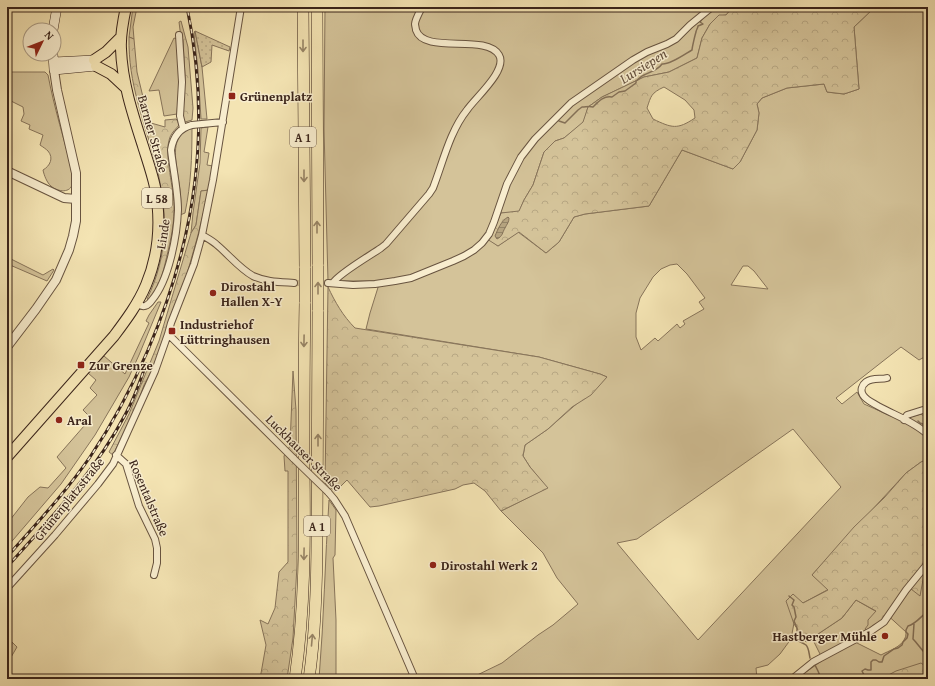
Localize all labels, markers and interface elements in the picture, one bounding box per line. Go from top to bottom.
north arrow [22,22,62,62]
text: N [41,27,58,44]
one-way arrow [299,39,307,52]
water label: Lursiepen [615,44,671,89]
place label: Grünenplatz [240,87,312,106]
marker: Grünenplatz [227,91,237,101]
street label: Barmer Straße [133,93,173,175]
road number: A 1 [290,127,316,147]
one-way arrow [300,169,308,182]
road number: L 58 [142,188,172,208]
street label: Linde [151,218,175,250]
one-way arrow [314,221,321,234]
place label: Dirostahl Hallen X-Y [221,277,283,311]
one-way arrow [314,282,322,295]
marker: Dirostahl Hallen X-Y [208,288,218,298]
place label: Industriehof Lüttringhausen [180,315,270,349]
marker: Industriehof Lüttringhausen [167,326,177,336]
one-way arrow [301,334,308,347]
place label: Zur Grenze [89,356,153,375]
marker: Zur Grenze [76,360,86,370]
street label: Luckhauser Straße [261,410,347,496]
place label: Aral [67,411,92,430]
marker: Aral [54,415,64,425]
one-way arrow [314,434,322,447]
street label: Grünenplatzstraße [29,453,109,545]
street label: Rosentalstraße [124,457,174,539]
road number: A 1 [304,516,330,536]
one-way arrow [300,547,307,560]
place label: Dirostahl Werk 2 [441,556,538,575]
marker: Dirostahl Werk 2 [428,560,438,570]
place label: Hastberger Mühle [773,627,877,646]
marker: Hastberger Mühle [880,631,890,641]
one-way arrow [309,634,316,647]

